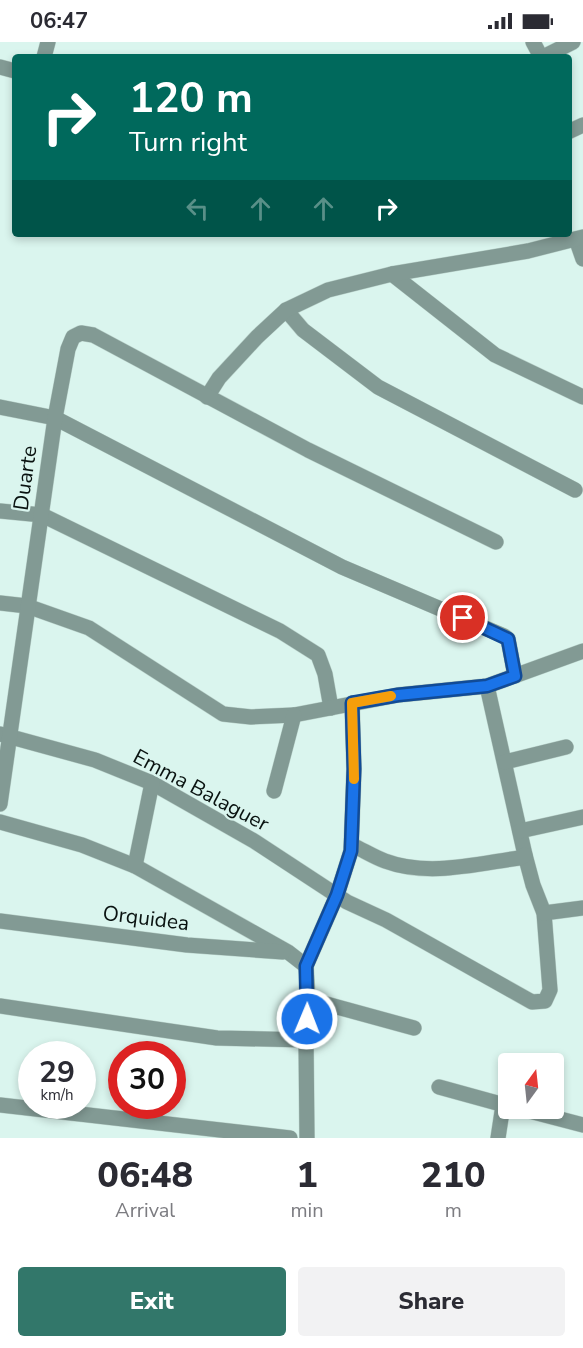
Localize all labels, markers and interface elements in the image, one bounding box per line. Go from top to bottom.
text: 06:47 [30,6,88,36]
text: 120 m [129,70,253,127]
icon: right [30,78,108,156]
text: Turn right [129,124,247,161]
icon: left [181,192,214,225]
icon: ahead [244,192,277,225]
icon: ahead [307,192,340,225]
icon: right [370,192,403,225]
street label: Duarte [7,444,43,512]
pin [437,592,488,643]
icon: arrive [446,601,479,634]
street label: Emma Balaguer [128,742,274,838]
street label: Orquidea [101,899,191,937]
position arrow [275,987,339,1051]
speed limit sign: 30 [108,1041,186,1119]
text: 29 [39,1052,75,1093]
north arrow [498,1053,564,1119]
map controls [498,1053,564,1119]
text: km/h [40,1085,74,1105]
text: 06:48 [97,1151,193,1200]
text: 1 [296,1151,318,1200]
text: 210 [421,1151,486,1200]
text: Arrival [115,1197,175,1224]
text: min [290,1197,324,1224]
text: m [445,1197,462,1224]
button: Exit [18,1267,286,1336]
button: Share [298,1267,565,1336]

